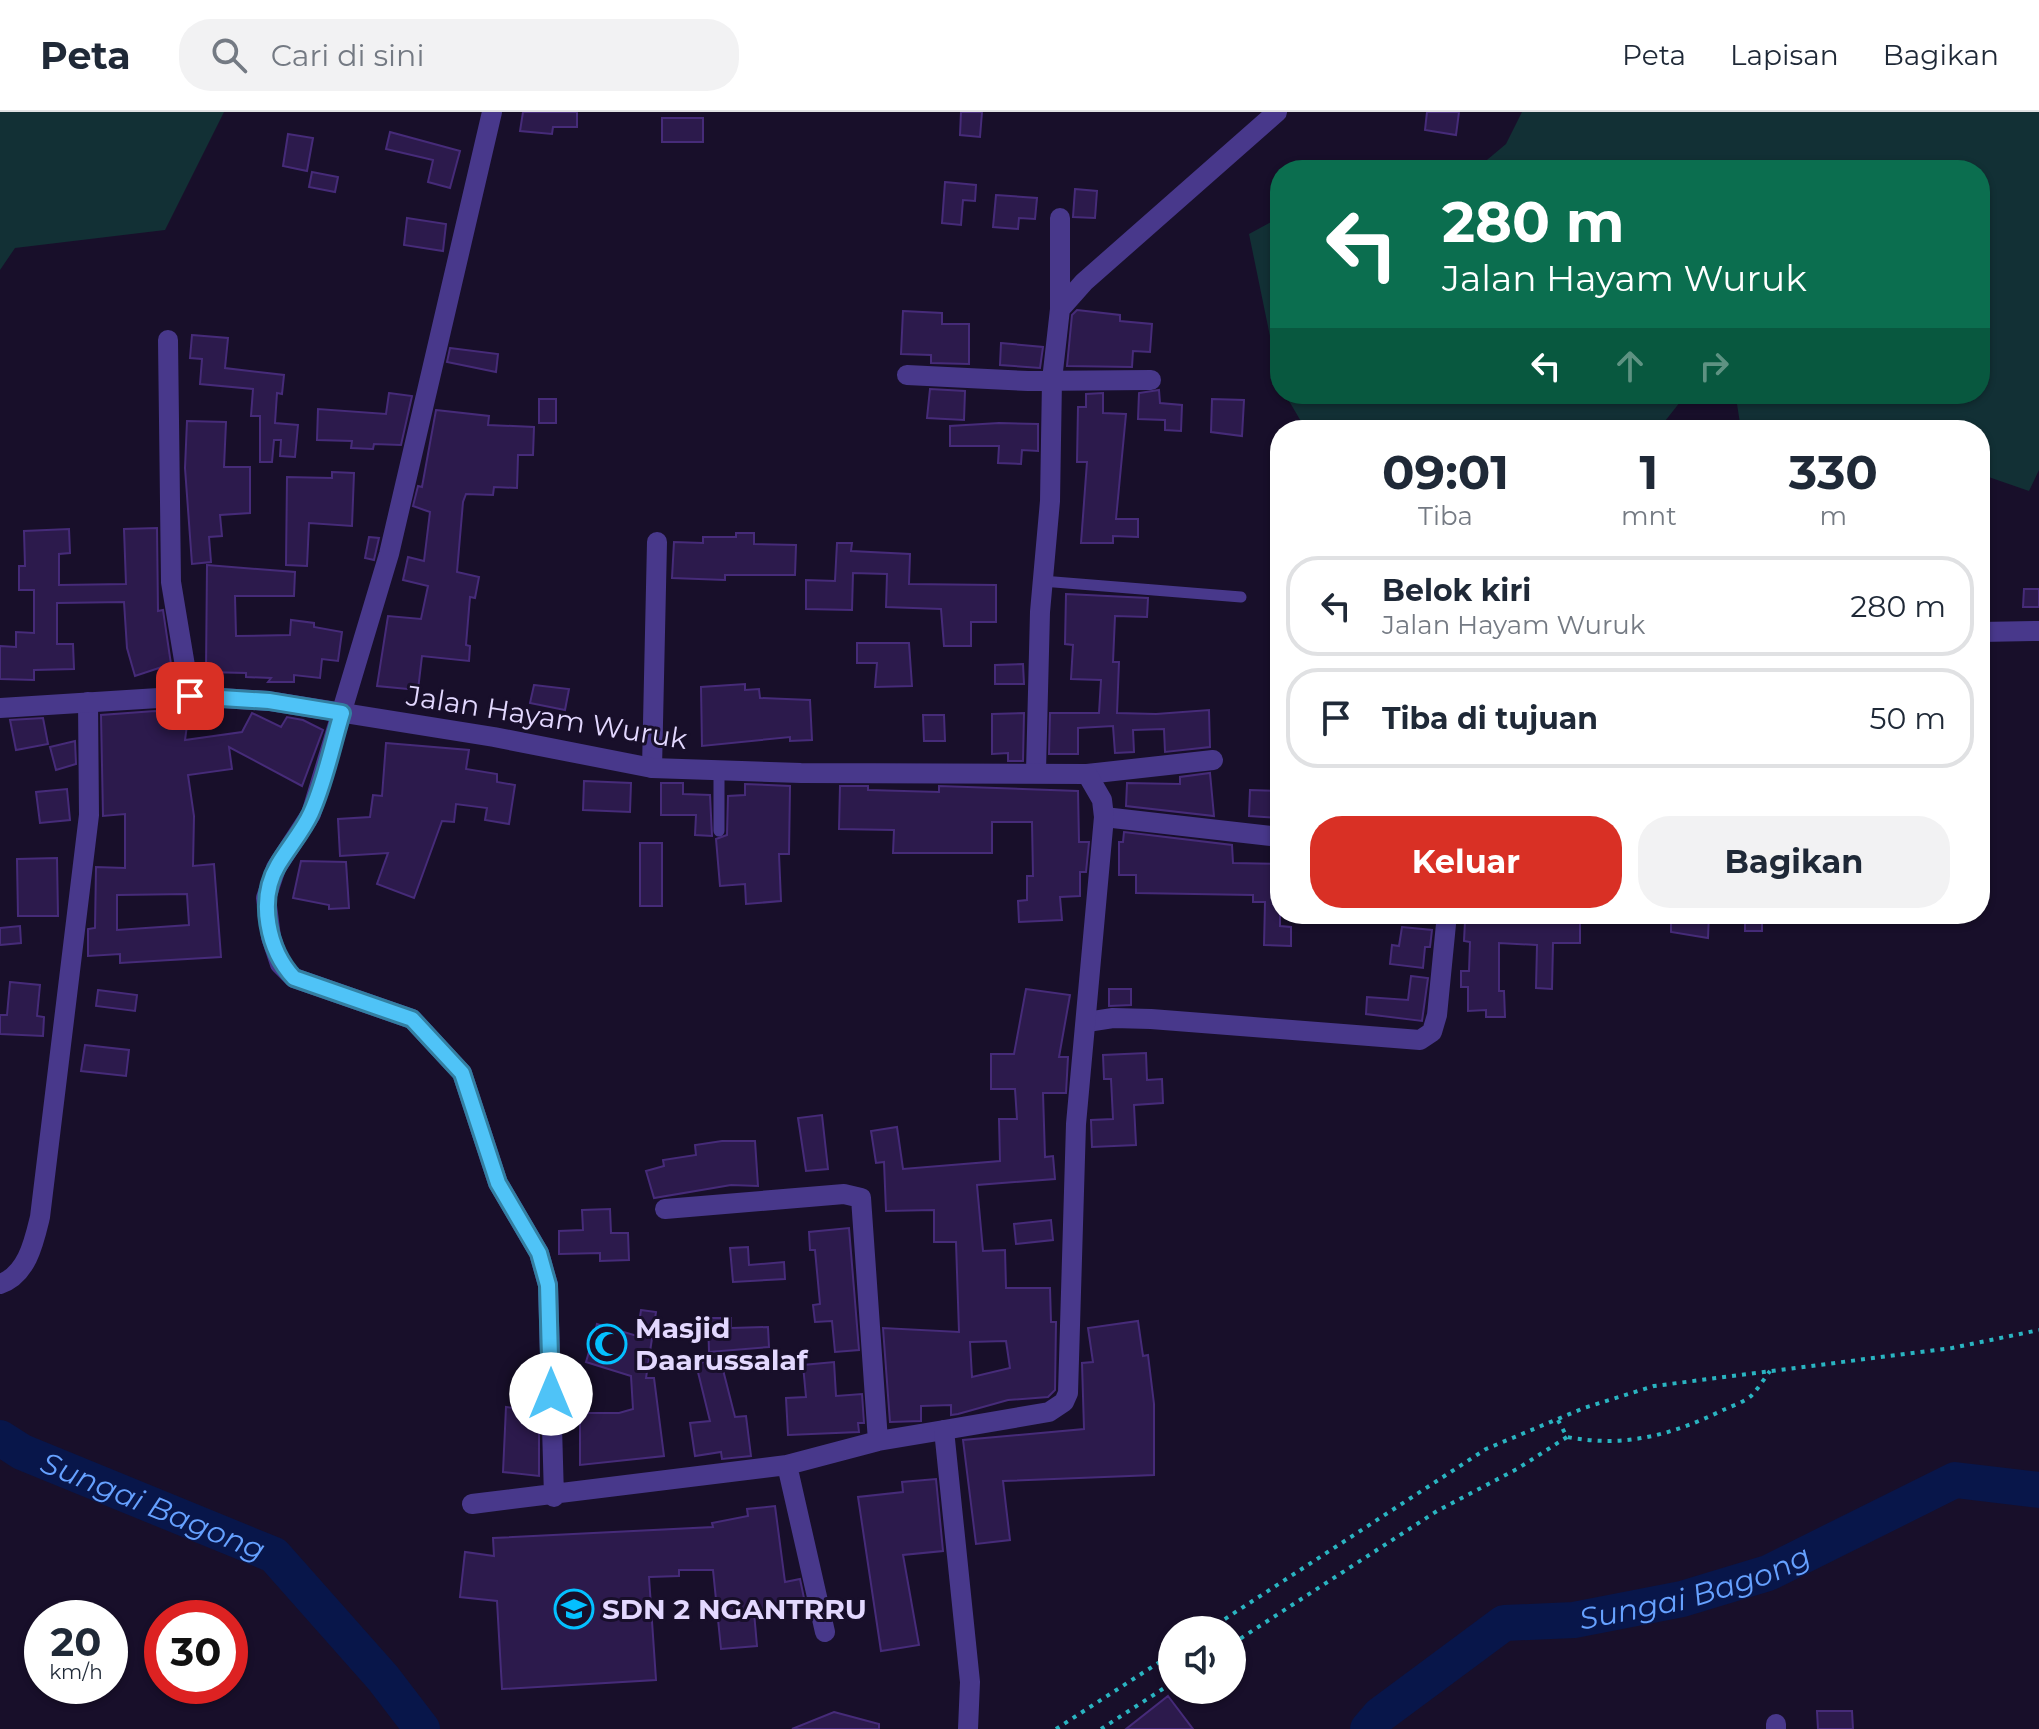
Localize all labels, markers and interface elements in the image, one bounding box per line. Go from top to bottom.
search box [179,19,739,91]
text: Peta [40,32,131,79]
icon: search [207,33,251,77]
text: Cari di sini [271,37,424,74]
text: Peta [1622,38,1686,72]
text: Lapisan [1730,38,1839,72]
text: Bagikan [1883,38,1999,72]
text: 280 m [1442,188,1625,256]
icon: left [1310,192,1414,296]
text: Jalan Hayam Wuruk [1442,256,1807,300]
icon: left [1524,344,1568,388]
icon: ahead [1608,344,1652,388]
icon: right [1692,344,1736,388]
text: 09:01 [1382,443,1509,501]
text: 1 [1639,443,1658,501]
text: 330 [1789,443,1878,501]
text: Tiba [1418,500,1473,532]
text: mnt [1621,500,1677,532]
text: m [1820,500,1847,532]
text: Belok kiri [1382,572,1531,609]
icon: left [1314,584,1358,628]
text: 280 m [1850,588,1946,625]
text: Jalan Hayam Wuruk [1382,609,1645,641]
pin [156,662,224,730]
icon: arrive [168,674,212,718]
street label: Jalan Hayam Wuruk [403,678,690,756]
icon: arrive [1314,696,1358,740]
text: Tiba di tujuan [1382,700,1598,737]
text: 50 m [1869,700,1946,737]
button: Keluar [1310,816,1622,908]
button: Bagikan [1638,816,1950,908]
place label: Masjid Daarussalaf [635,1311,809,1377]
mosque icon: Masjid Daarussalaf [586,1323,628,1365]
position arrow [509,1352,593,1436]
water label: Sungai Bagong [36,1443,271,1568]
water label: Sungai Bagong [1576,1537,1816,1637]
school or university icon: SDN 2 NGANTRRU [553,1588,595,1630]
place label: SDN 2 NGANTRRU [602,1592,867,1626]
speed limit sign: 30 [144,1600,248,1704]
map controls [1158,1616,1246,1704]
button: sound [1158,1616,1246,1704]
text: 20 [51,1617,101,1666]
text: km/h [49,1660,103,1684]

